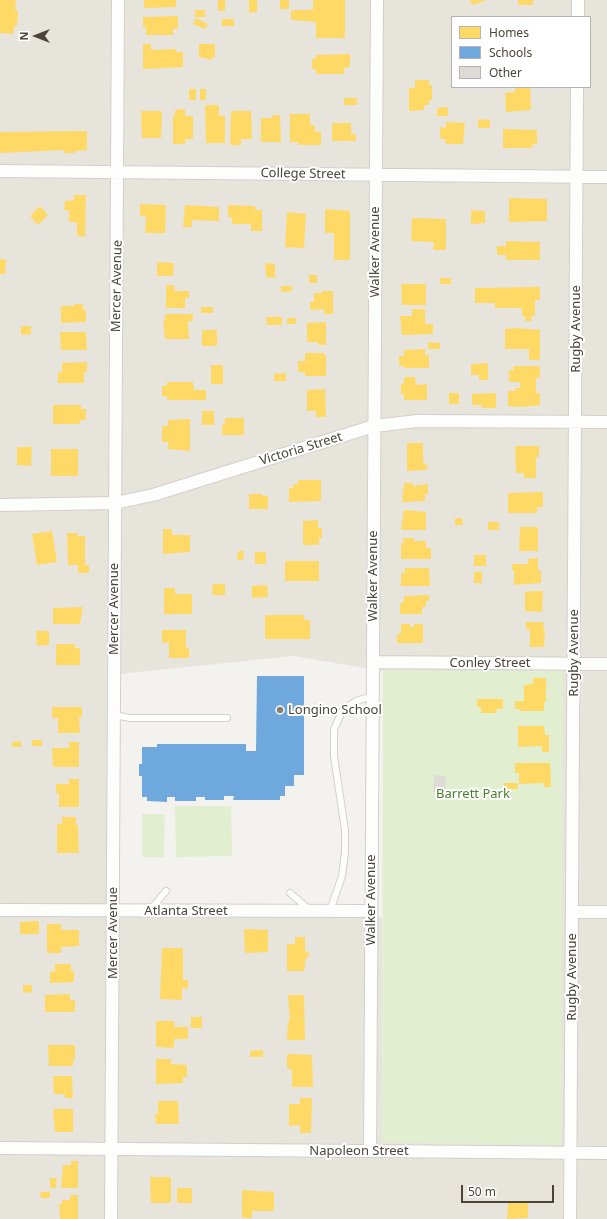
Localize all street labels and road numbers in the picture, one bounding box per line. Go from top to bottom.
street label: College Street [260,165,346,183]
street label: Walker Avenue [367,206,383,298]
street label: Mercer Avenue [108,240,126,332]
street label: Rugby Avenue [568,285,584,373]
street label: Victoria Street [258,429,344,469]
street label: Walker Avenue [365,530,381,622]
street label: Mercer Avenue [106,563,122,655]
street label: Rugby Avenue [566,609,582,697]
street label: Conley Street [450,655,530,671]
street label: Walker Avenue [363,854,379,946]
street label: Mercer Avenue [105,887,121,979]
street label: Atlanta Street [144,903,228,919]
street label: Rugby Avenue [564,933,580,1021]
street label: Napoleon Street [309,1143,409,1159]

